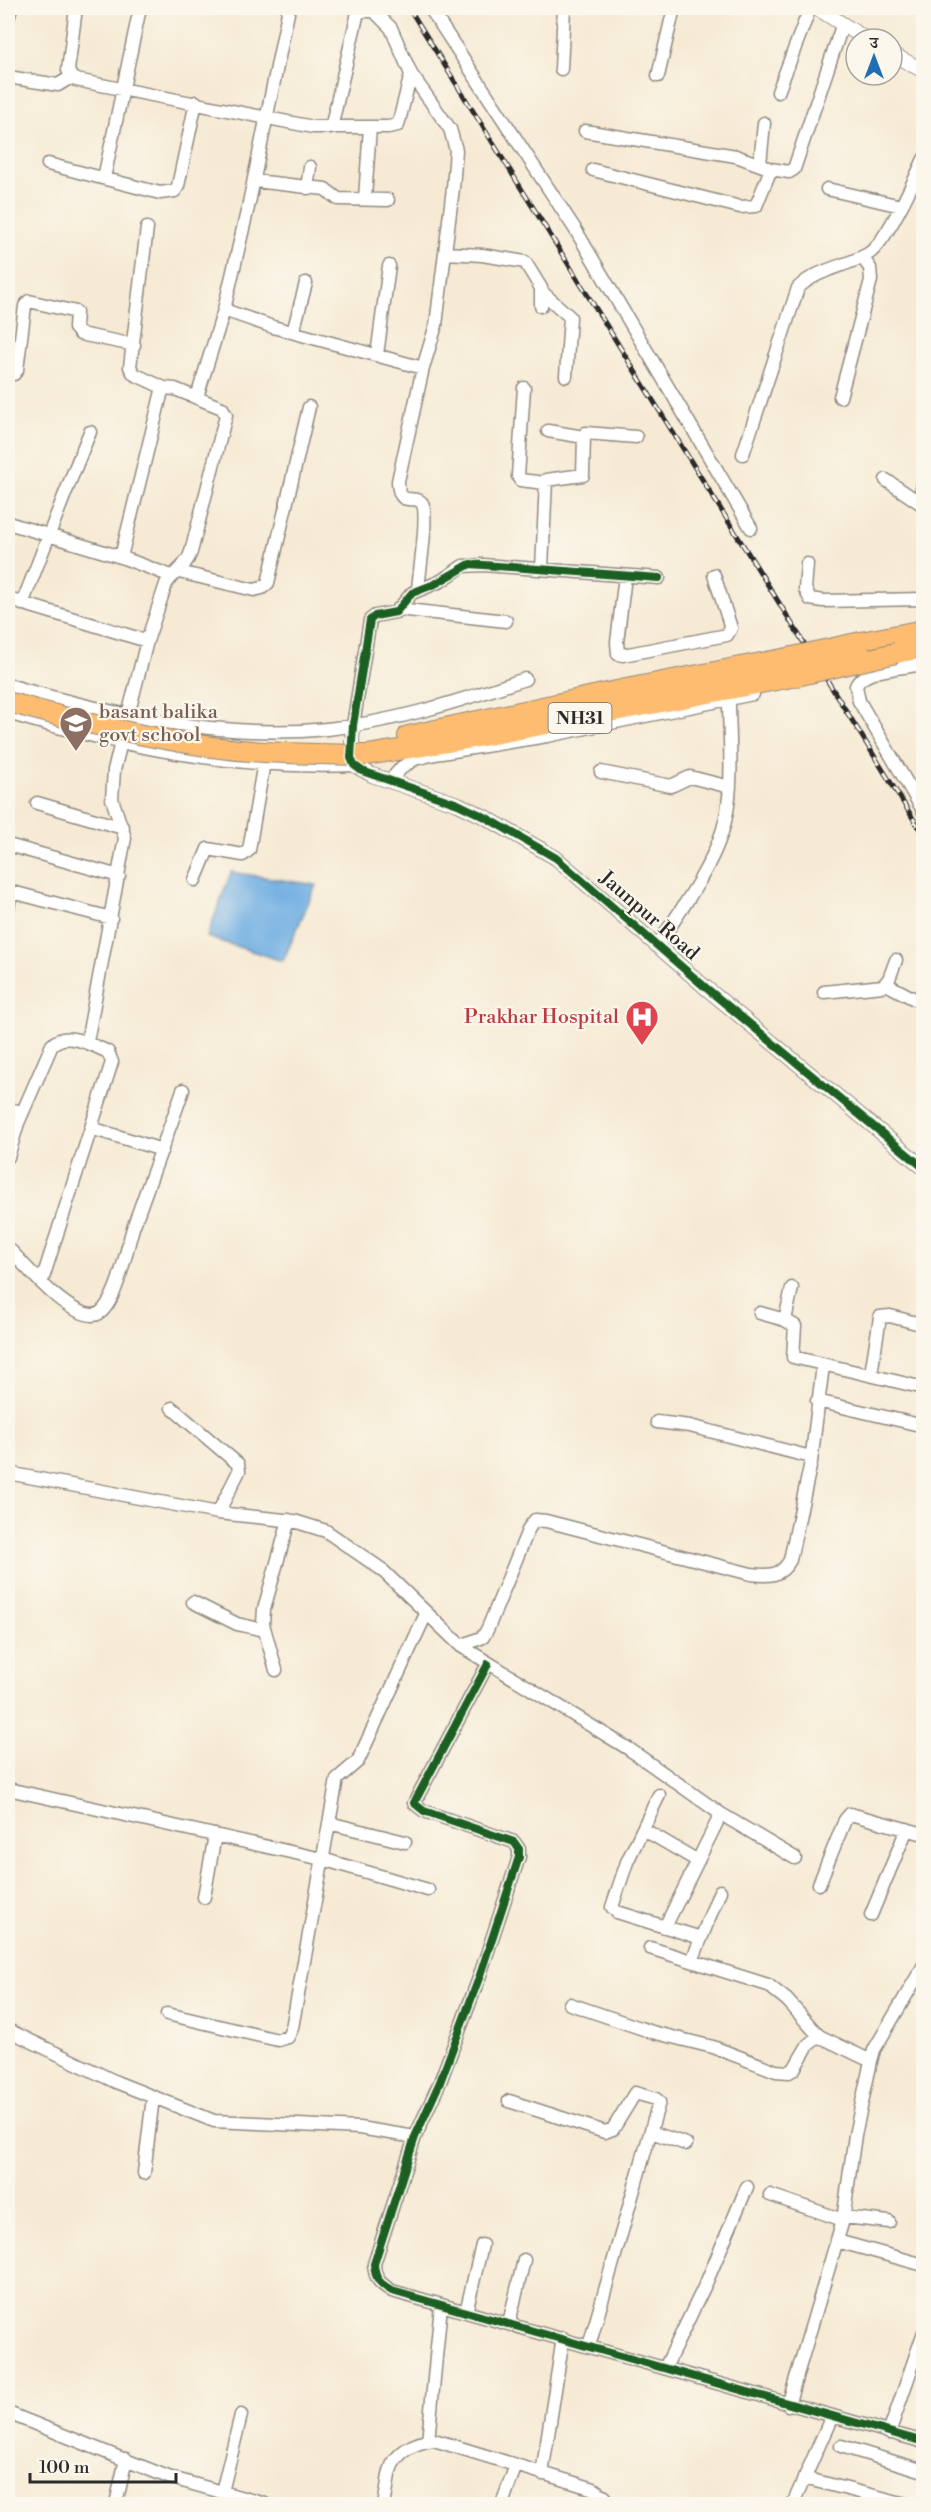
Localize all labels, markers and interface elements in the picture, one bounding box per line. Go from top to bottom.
north arrow [844,27,904,87]
text: उ [869,33,880,53]
place label: basant balika govt school [99,700,219,748]
road number: NH31 [548,703,612,733]
school or university icon: basant balika govt school [58,705,94,752]
street label: Jaunpur Road [593,865,704,967]
hospital icon: Prakhar Hospital [624,999,660,1046]
place label: Prakhar Hospital [464,1005,619,1030]
scale bar [30,2446,176,2484]
text: 100 m [39,2456,90,2479]

